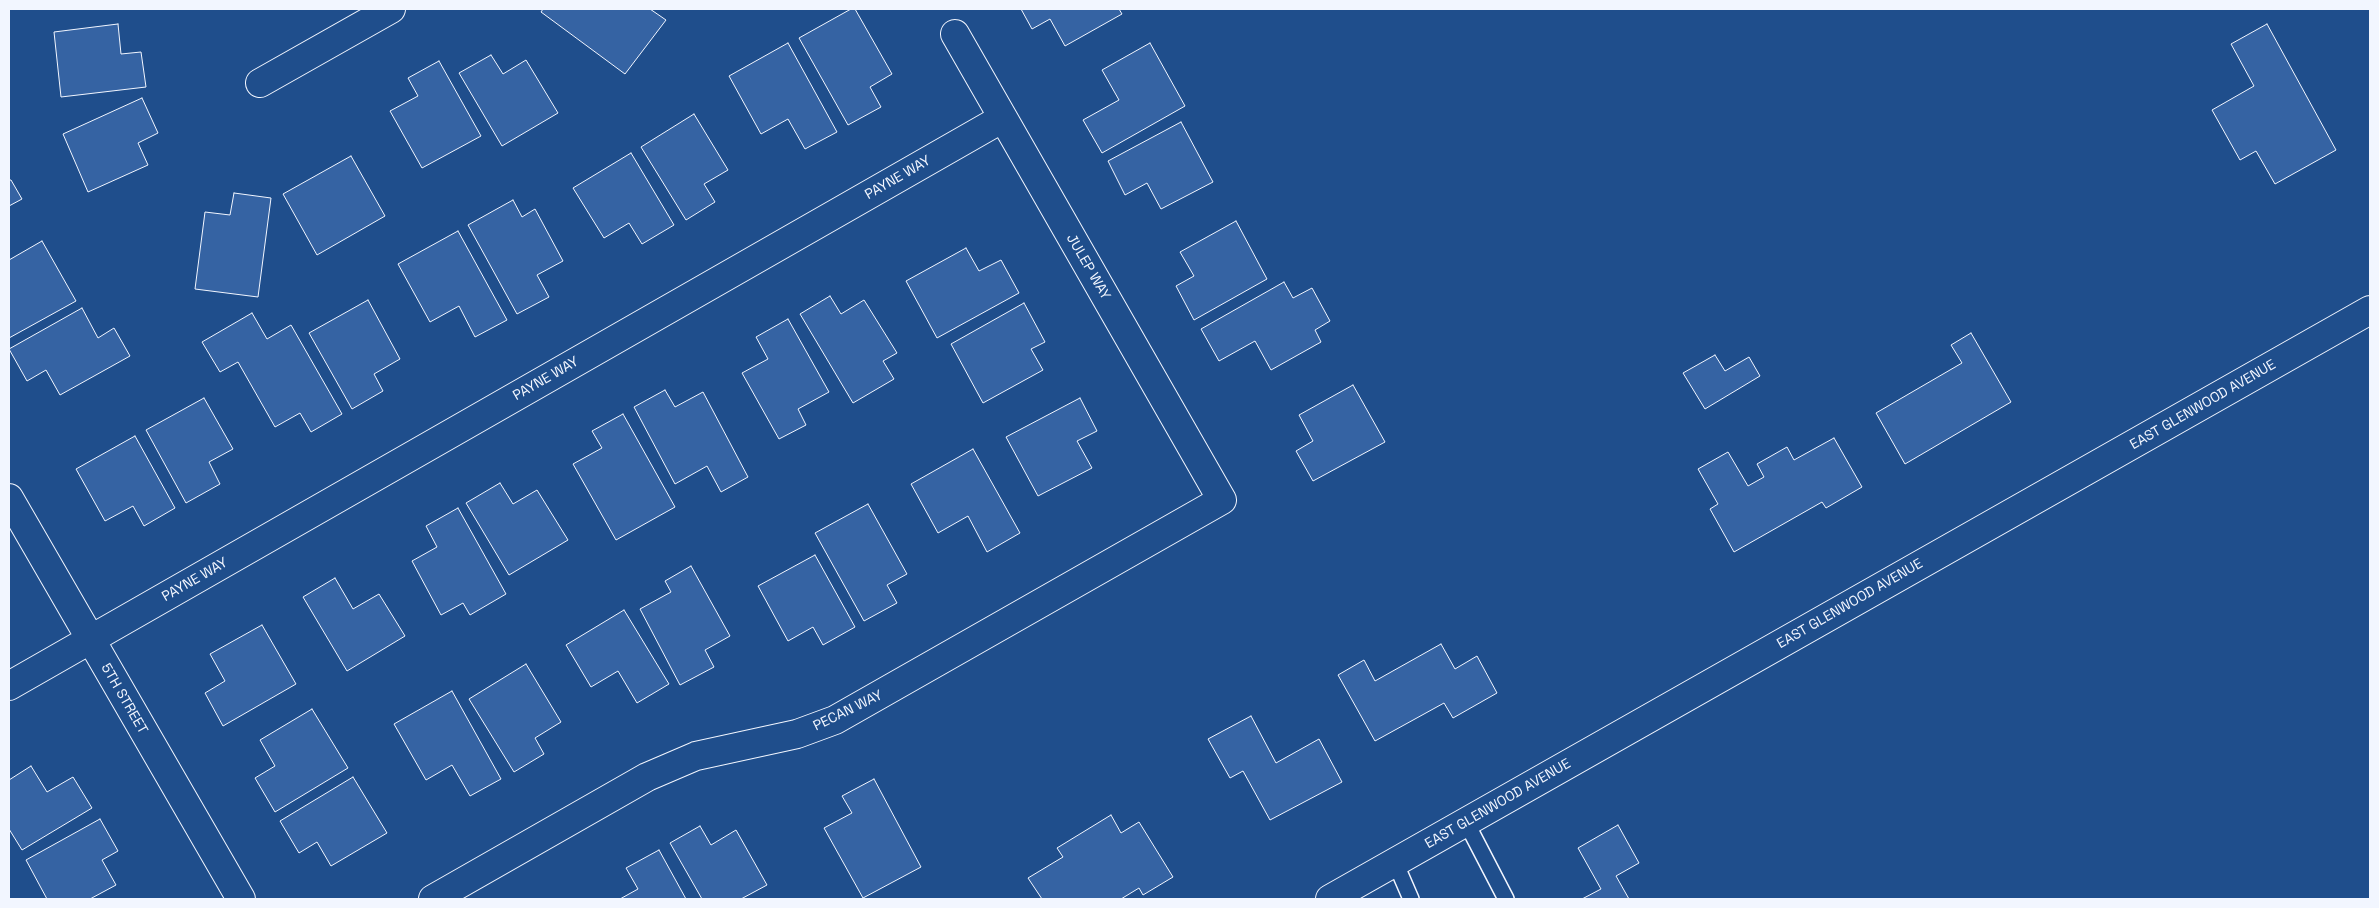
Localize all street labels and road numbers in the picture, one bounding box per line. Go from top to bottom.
street label: PAYNE WAY [862,153,934,203]
street label: JULEP WAY [1062,231,1114,303]
street label: PAYNE WAY [510,354,582,404]
street label: EAST GLENWOOD AVENUE [2127,356,2279,454]
street label: PAYNE WAY [159,555,231,605]
street label: EAST GLENWOOD AVENUE [1774,555,1926,653]
street label: 5TH STREET [97,661,151,737]
street label: PECAN WAY [811,687,885,735]
street label: EAST GLENWOOD AVENUE [1422,755,1574,853]

